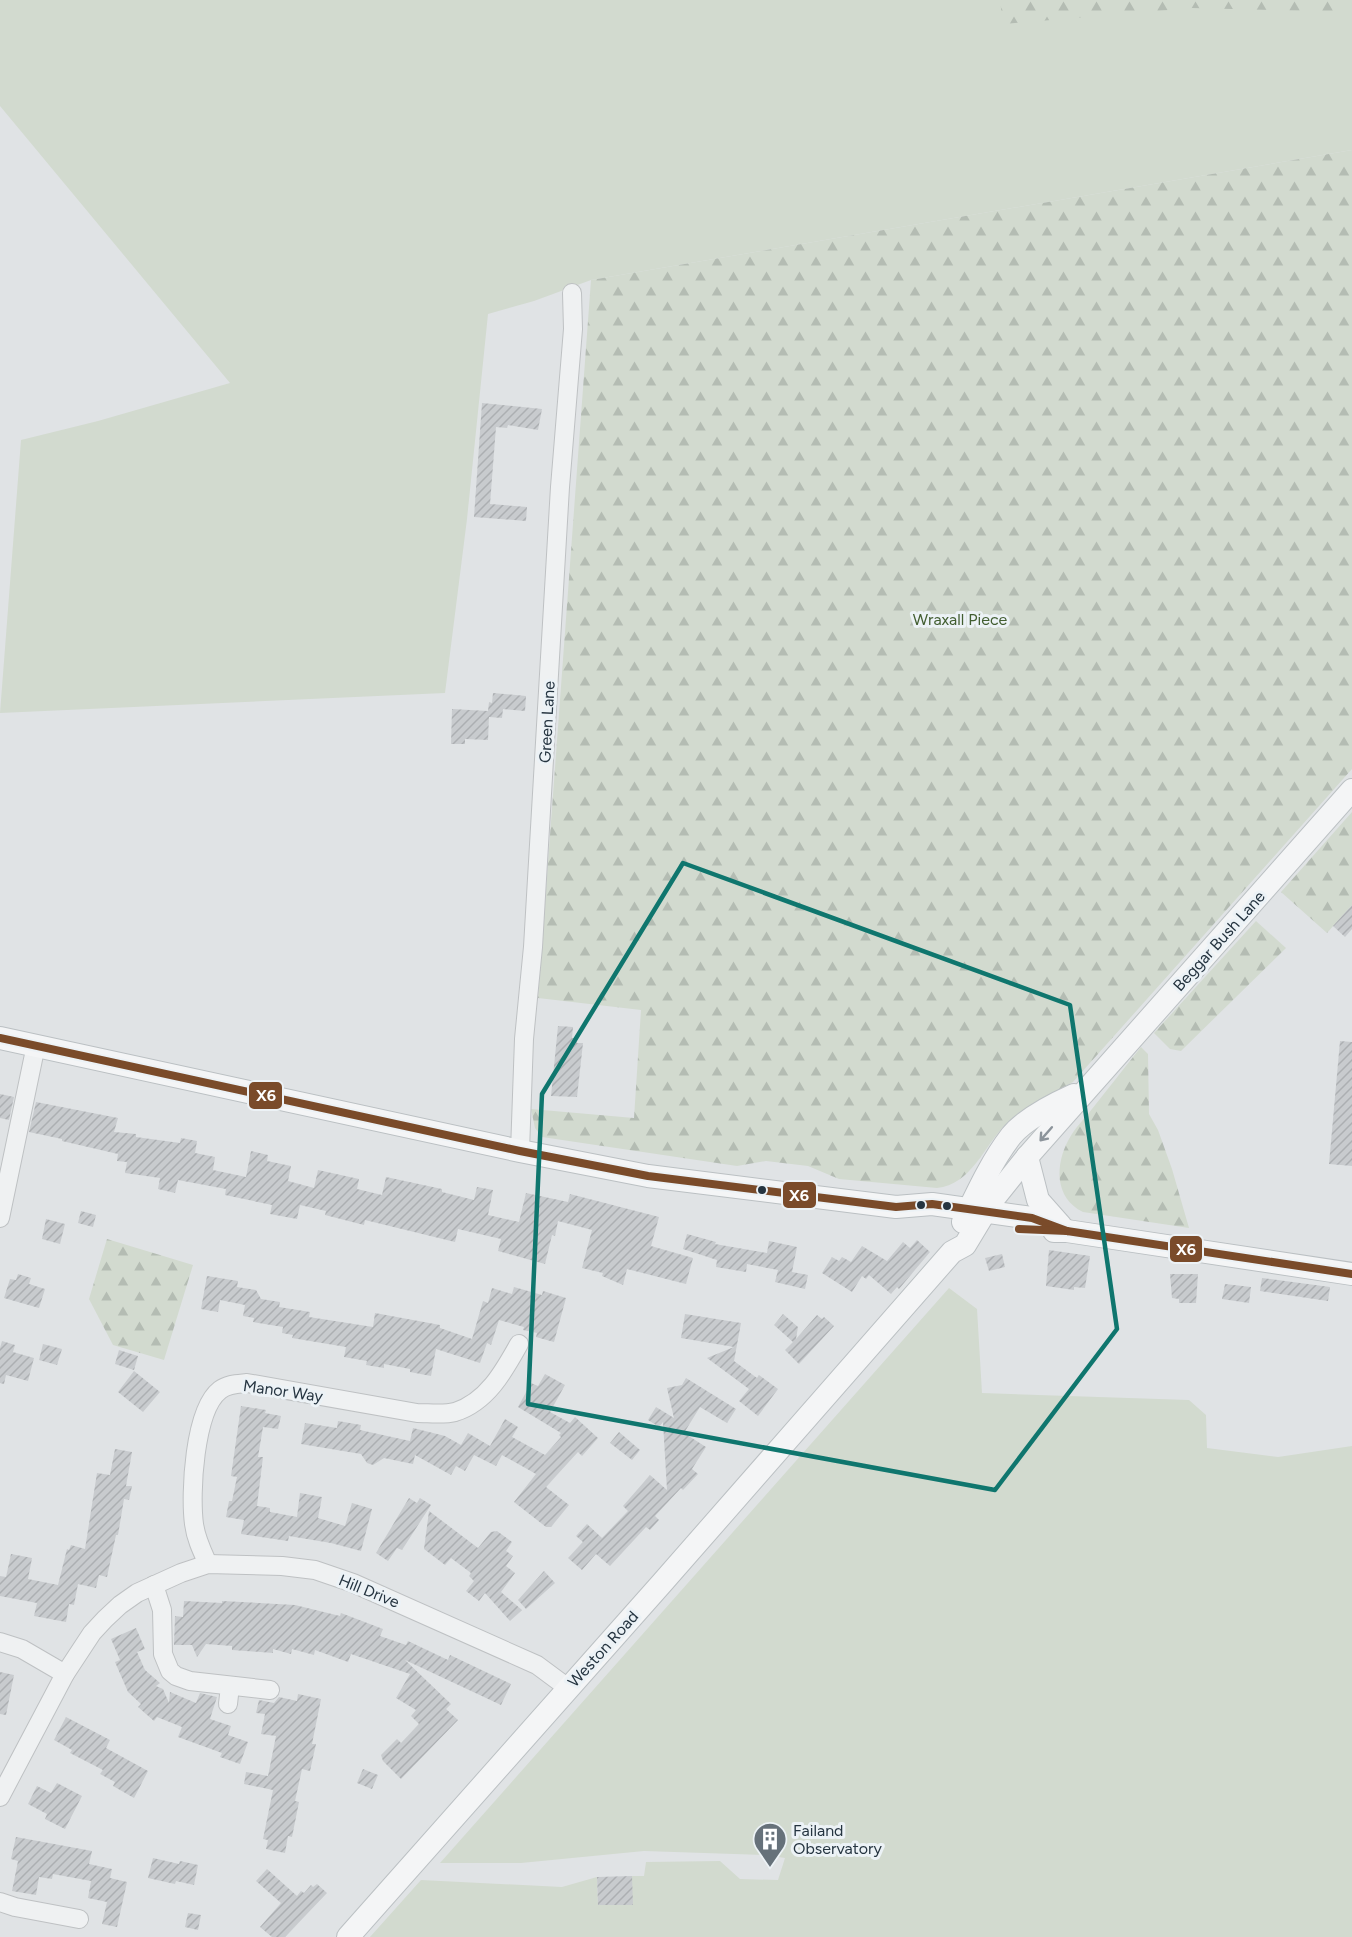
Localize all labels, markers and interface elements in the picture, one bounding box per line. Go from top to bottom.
park label: Wraxall Piece [913,610,1008,629]
street label: Green Lane [535,680,559,763]
street label: Beggar Bush Lane [1169,887,1269,995]
line badge: X6 [248,1081,283,1110]
text: X6 [256,1086,276,1105]
one-way arrow [1039,1126,1053,1141]
line badge: X6 [782,1181,817,1209]
unlabelled marker [756,1184,768,1196]
text: X6 [789,1186,809,1205]
unlabelled marker [915,1199,927,1211]
unlabelled marker [941,1200,953,1212]
line badge: X6 [1169,1235,1203,1263]
text: X6 [1176,1240,1196,1259]
street label: Manor Way [242,1376,325,1406]
street label: Hill Drive [336,1570,402,1612]
street label: Weston Road [564,1607,642,1691]
building icon: Failand Observatory [752,1821,788,1868]
place label: Failand Observatory [793,1821,882,1858]

